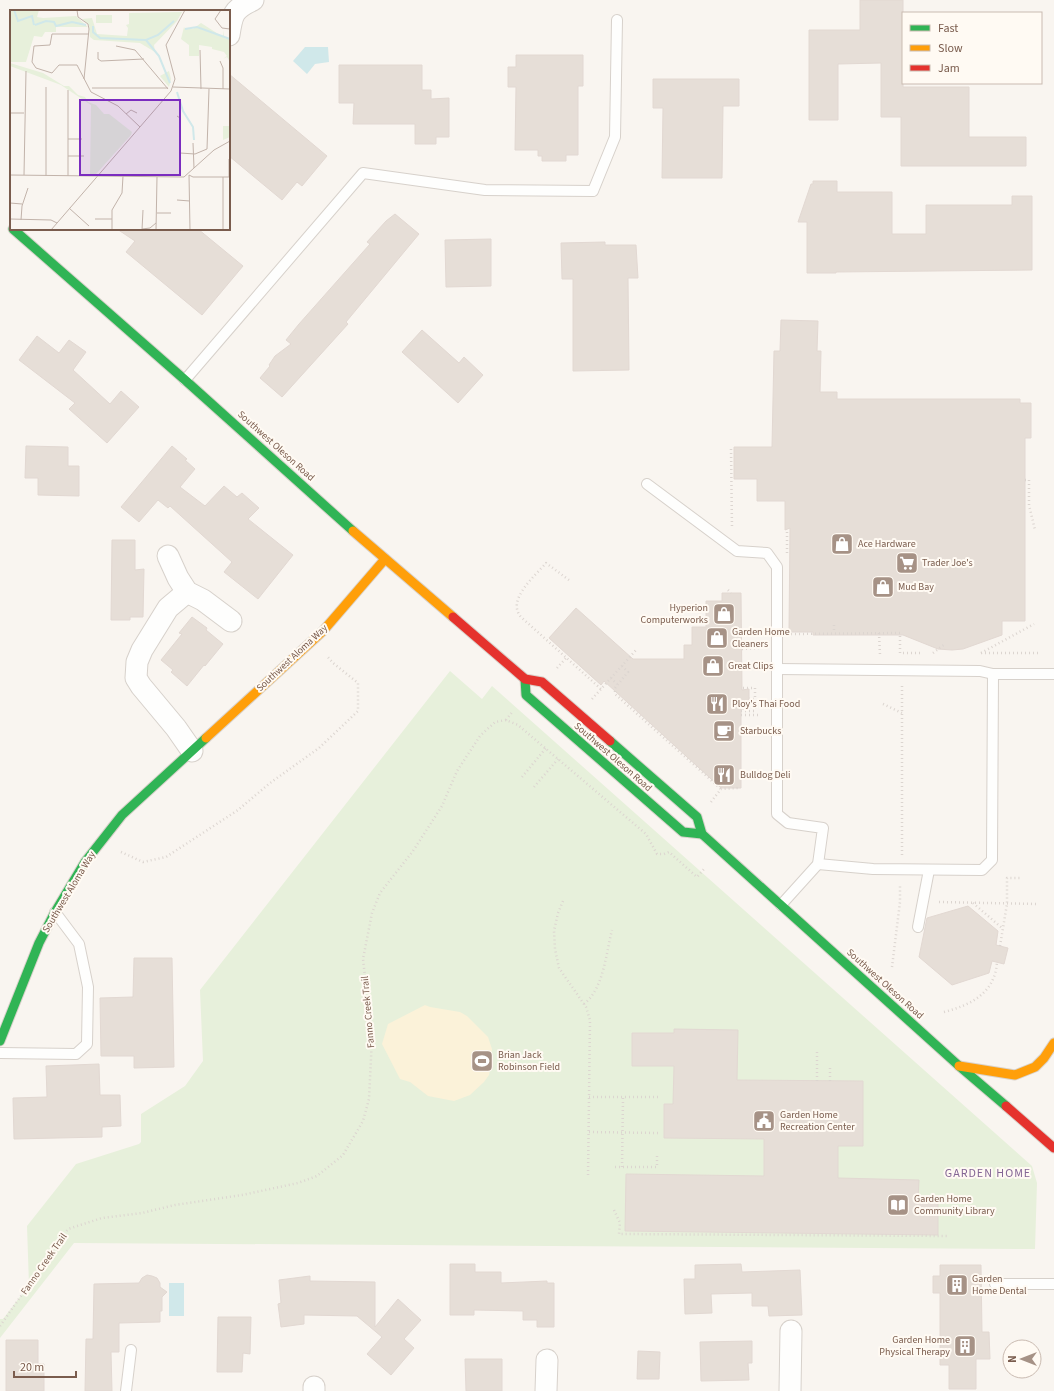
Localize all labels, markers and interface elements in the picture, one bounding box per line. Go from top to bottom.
inset map [10,10,230,230]
legend [902,12,1042,84]
text: Fast [938,20,958,37]
text: Slow [938,40,963,57]
text: Jam [938,60,960,77]
street label: Southwest Oleson Road [234,408,318,484]
shop icon: Ace Hardware [829,531,855,557]
place label: Ace Hardware [858,537,916,551]
supermarket icon: Trader Joe's [894,550,920,576]
place label: Trader Joe's [922,556,973,570]
shop icon: Mud Bay [870,574,896,600]
place label: Mud Bay [898,580,934,594]
place label: Hyperion Computerworks [641,601,708,627]
shop icon: Hyperion Computerworks [711,601,737,627]
street label: Southwest Aloma Way [253,621,331,695]
shop icon: Garden Home Cleaners [704,625,730,651]
place label: Garden Home Cleaners [732,625,790,651]
shop icon: Great Clips [700,653,726,679]
place label: Great Clips [728,659,773,673]
restaurant icon: Ploy's Thai Food [704,691,730,717]
place label: Ploy's Thai Food [732,697,800,711]
cafe icon: Starbucks [711,718,737,744]
street label: Southwest Oleson Road [571,719,655,795]
place label: Starbucks [740,724,781,738]
restaurant icon: Bulldog Deli [711,762,737,788]
place label: Bulldog Deli [740,768,791,782]
street label: Southwest Aloma Way [39,848,99,935]
street label: Southwest Oleson Road [843,946,927,1022]
street label: Fanno Creek Trail [358,975,378,1049]
sports icon: Brian Jack Robinson Field [469,1048,495,1074]
place label: Brian Jack Robinson Field [498,1048,560,1074]
public building icon: Garden Home Recreation Center [751,1108,777,1134]
place label: Garden Home Recreation Center [780,1108,855,1134]
district label: GARDEN HOME [945,1165,1031,1182]
library icon: Garden Home Community Library [885,1192,911,1218]
place label: Garden Home Community Library [914,1192,995,1218]
street label: Fanno Creek Trail [18,1230,71,1298]
building icon: Garden Home Dental [944,1272,970,1298]
place label: Garden Home Dental [972,1272,1027,1298]
place label: Garden Home Physical Therapy [879,1333,950,1359]
building icon: Garden Home Physical Therapy [952,1333,978,1359]
north arrow [1002,1339,1042,1379]
scale bar [14,1353,76,1379]
text: N [1005,1355,1020,1363]
text: 20 m [20,1359,44,1376]

